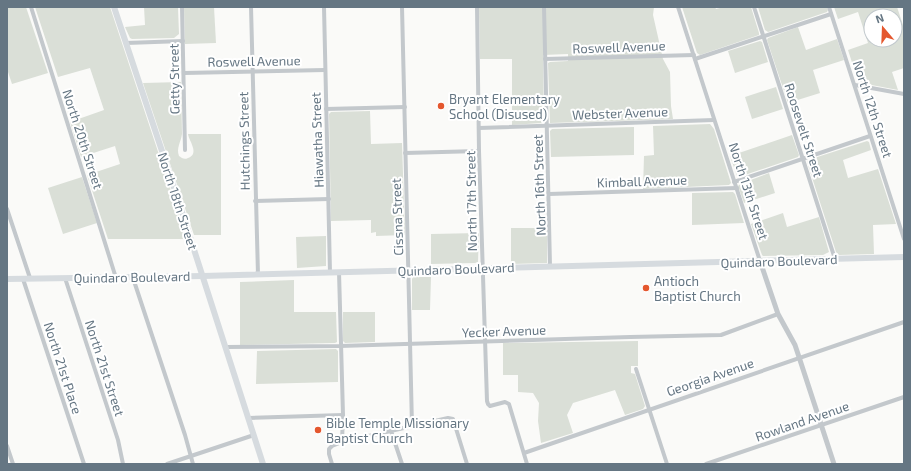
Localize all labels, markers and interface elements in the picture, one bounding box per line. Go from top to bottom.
north arrow [863,8,903,48]
text: N [874,11,886,26]
street label: Roswell Avenue [572,37,666,57]
street label: Getty Street [165,43,183,114]
street label: Roswell Avenue [207,52,301,70]
street label: North 12th Street [850,58,896,160]
street label: Roosevelt Street [781,81,827,179]
street label: North 20th Street [59,87,107,191]
place label: Bryant Elementary School (Disused) [449,91,560,122]
street label: Hutchings Street [235,92,253,190]
street label: Hiawatha Street [307,92,327,188]
marker: Bryant Elementary School (Disused) [436,101,446,111]
street label: Webster Avenue [572,103,668,123]
street label: North 16th Street [529,134,549,236]
street label: North 13th Street [726,140,772,242]
street label: North 18th Street [155,150,201,252]
street label: North 17th Street [462,151,480,251]
street label: Kimball Avenue [597,171,687,191]
street label: Cissna Street [388,178,406,256]
street label: Quindaro Boulevard [720,251,838,271]
street label: Quindaro Boulevard [397,259,515,279]
street label: Quindaro Boulevard [73,268,191,286]
place label: Antioch Baptist Church [654,273,741,304]
marker: Antioch Baptist Church [641,283,651,293]
street label: North 21st Street [82,318,128,418]
street label: North 21st Place [41,320,85,416]
street label: Yecker Avenue [462,322,546,340]
street label: Georgia Avenue [664,355,756,399]
street label: Rowland Avenue [753,397,851,445]
place label: Bible Temple Missionary Baptist Church [326,415,469,446]
marker: Bible Temple Missionary Baptist Church [313,425,323,435]

